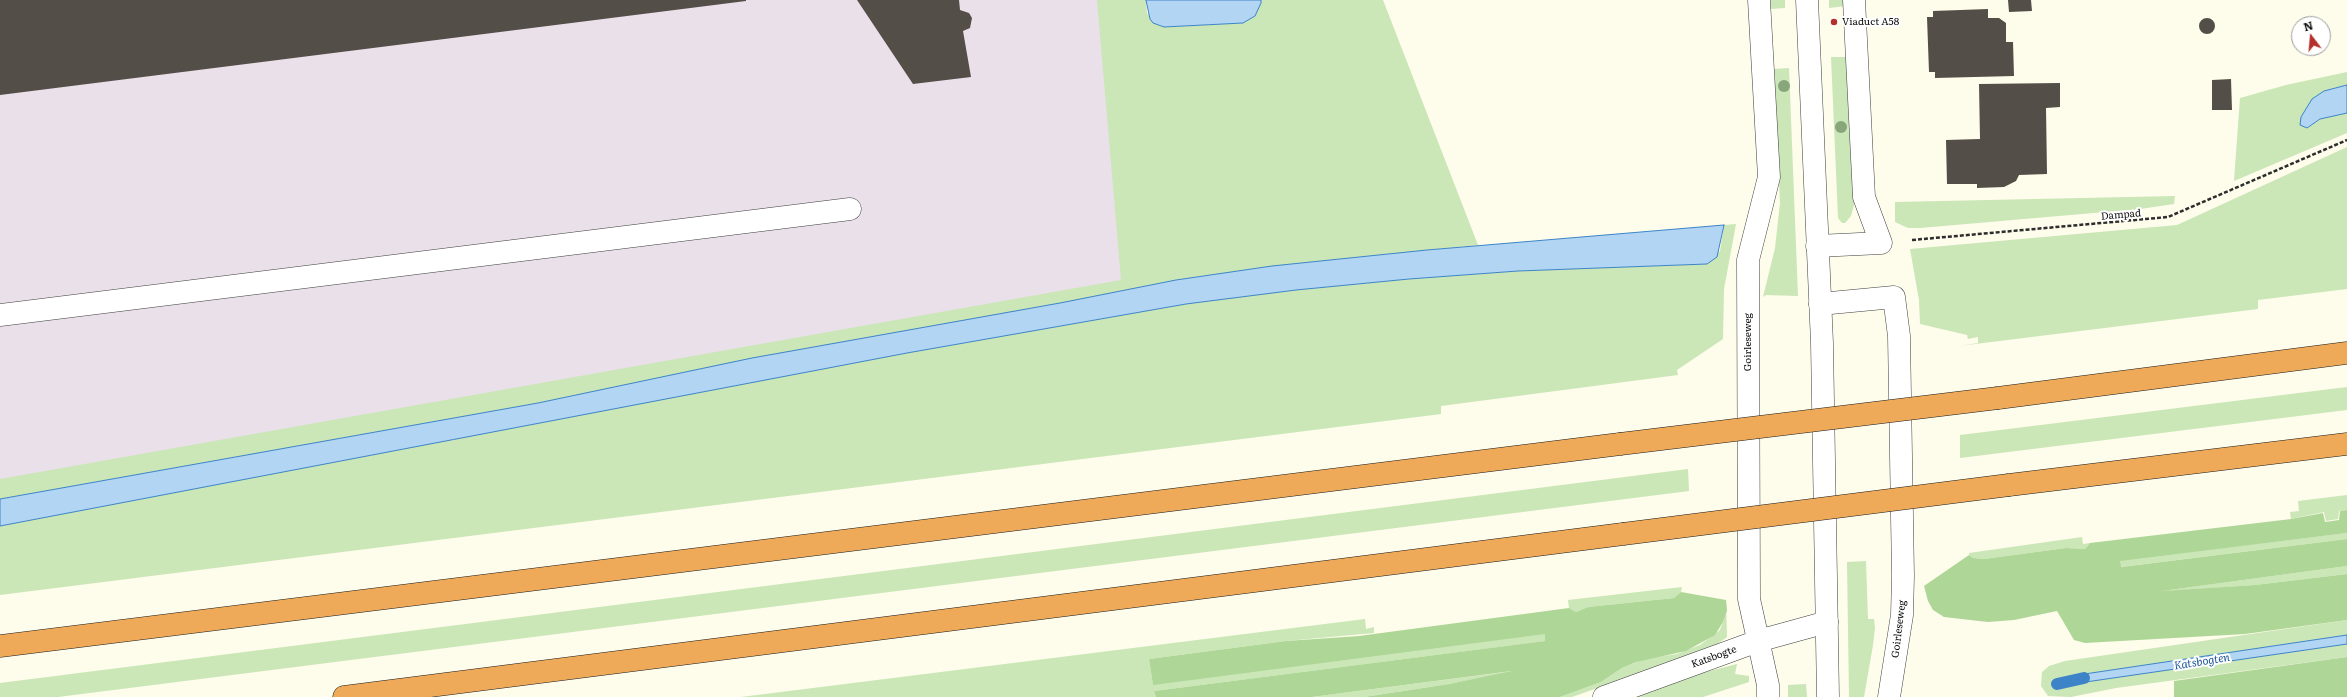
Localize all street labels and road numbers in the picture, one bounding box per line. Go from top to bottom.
street label: Dampad [2100,207,2142,223]
street label: Goirleseweg [1742,313,1754,371]
street label: Goirleseweg [1889,599,1909,659]
street label: Katsbogte [1690,643,1738,671]

